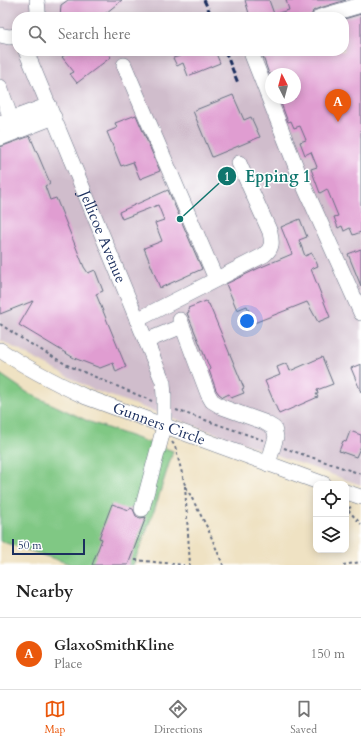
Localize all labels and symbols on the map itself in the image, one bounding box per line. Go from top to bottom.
north arrow [265,68,301,104]
pin: A [325,89,351,122]
callout: Epping 1 [217,162,319,190]
text: Epping 1 [245,166,311,188]
text: 1 [224,169,230,185]
street label: Jellicoe Avenue [74,186,131,286]
your location [237,311,257,331]
street label: Gunners Circle [110,398,208,450]
scale bar [12,537,85,556]

